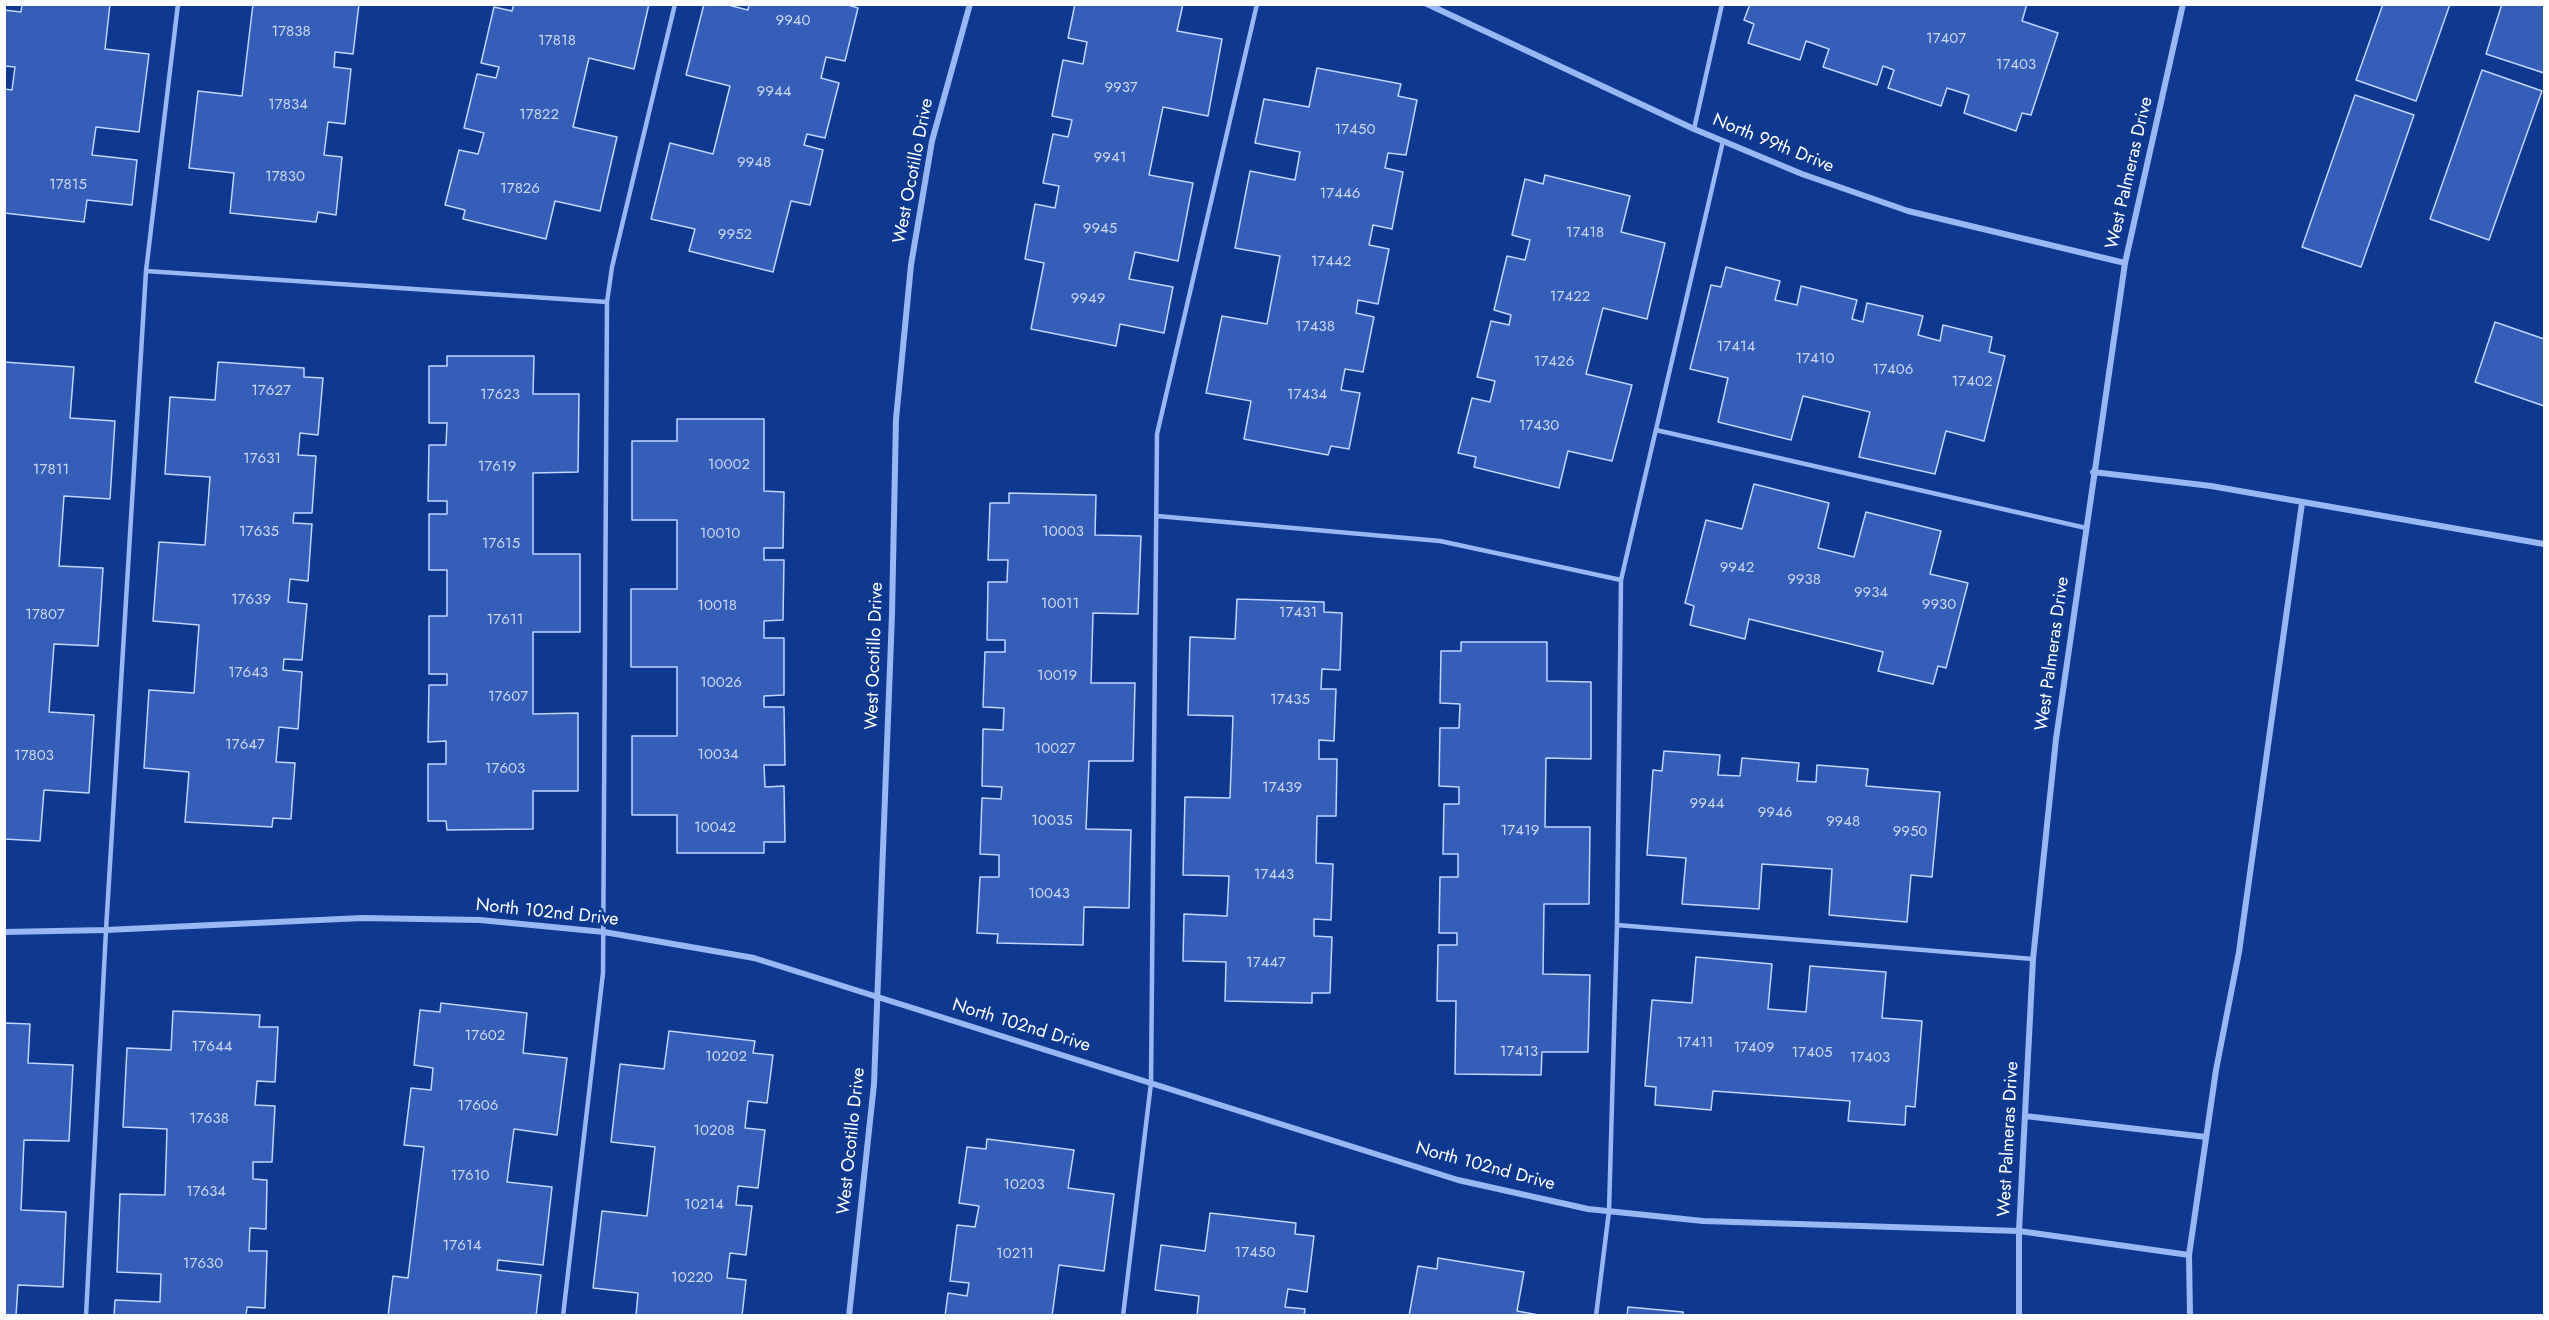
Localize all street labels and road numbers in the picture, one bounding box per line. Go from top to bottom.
street label: West Palmeras Drive [2102,95,2158,251]
street label: West Ocotillo Drive [889,96,939,246]
street label: North 99th Drive [1709,110,1837,178]
street label: West Palmeras Drive [2031,575,2075,733]
street label: West Ocotillo Drive [862,582,888,730]
street label: North 102nd Drive [475,895,619,931]
street label: North 102nd Drive [949,995,1093,1057]
street label: West Palmeras Drive [1994,1061,2024,1217]
street label: West Ocotillo Drive [834,1066,870,1216]
street label: North 102nd Drive [1413,1138,1557,1196]

